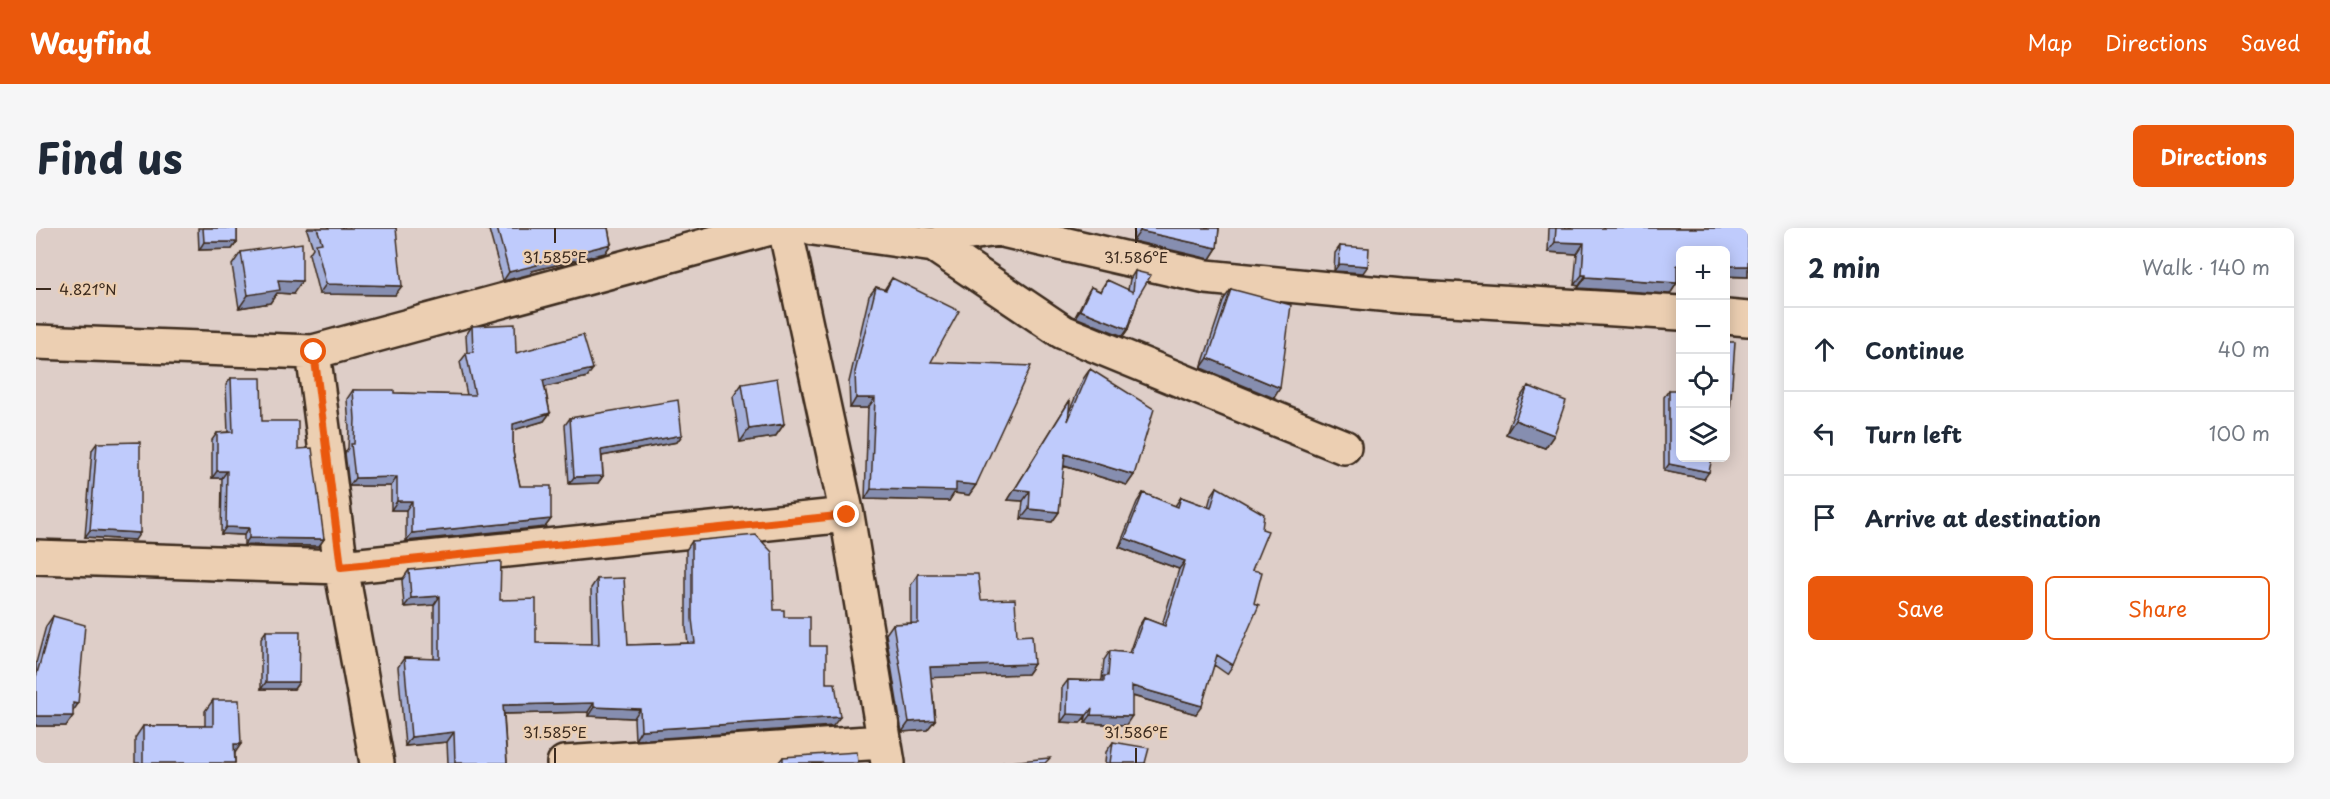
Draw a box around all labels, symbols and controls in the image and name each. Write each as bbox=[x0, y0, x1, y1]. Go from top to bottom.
text: Wayfind bbox=[30, 21, 151, 64]
text: Map bbox=[2027, 26, 2072, 58]
text: Directions bbox=[2105, 26, 2207, 58]
text: Saved bbox=[2240, 26, 2300, 58]
text: Find us bbox=[36, 125, 183, 188]
button: Directions bbox=[2133, 125, 2294, 187]
text: 31.585°E bbox=[523, 245, 587, 268]
text: 31.586°E bbox=[1104, 245, 1168, 268]
map controls bbox=[1676, 246, 1730, 462]
button: + bbox=[1676, 246, 1730, 300]
text: 2 min bbox=[1808, 248, 1881, 287]
text: Walk · 140 m bbox=[2142, 252, 2270, 282]
text: 4.821°N bbox=[59, 277, 117, 300]
button: − bbox=[1676, 300, 1730, 354]
icon: ahead bbox=[1808, 333, 1841, 366]
text: Continue bbox=[1865, 333, 1964, 366]
text: 40 m bbox=[2218, 334, 2270, 364]
route start bbox=[300, 338, 326, 364]
button: locate bbox=[1676, 354, 1730, 408]
button: layers bbox=[1676, 408, 1730, 462]
icon: left bbox=[1808, 417, 1841, 450]
text: Turn left bbox=[1865, 417, 1962, 450]
text: 100 m bbox=[2209, 418, 2270, 448]
route end bbox=[833, 501, 859, 527]
icon: arrive bbox=[1808, 501, 1841, 534]
text: Arrive at destination bbox=[1865, 501, 2101, 534]
button: Save bbox=[1808, 576, 2033, 640]
button: Share bbox=[2045, 576, 2270, 640]
text: 31.585°E bbox=[523, 720, 587, 743]
text: 31.586°E bbox=[1104, 720, 1168, 743]

